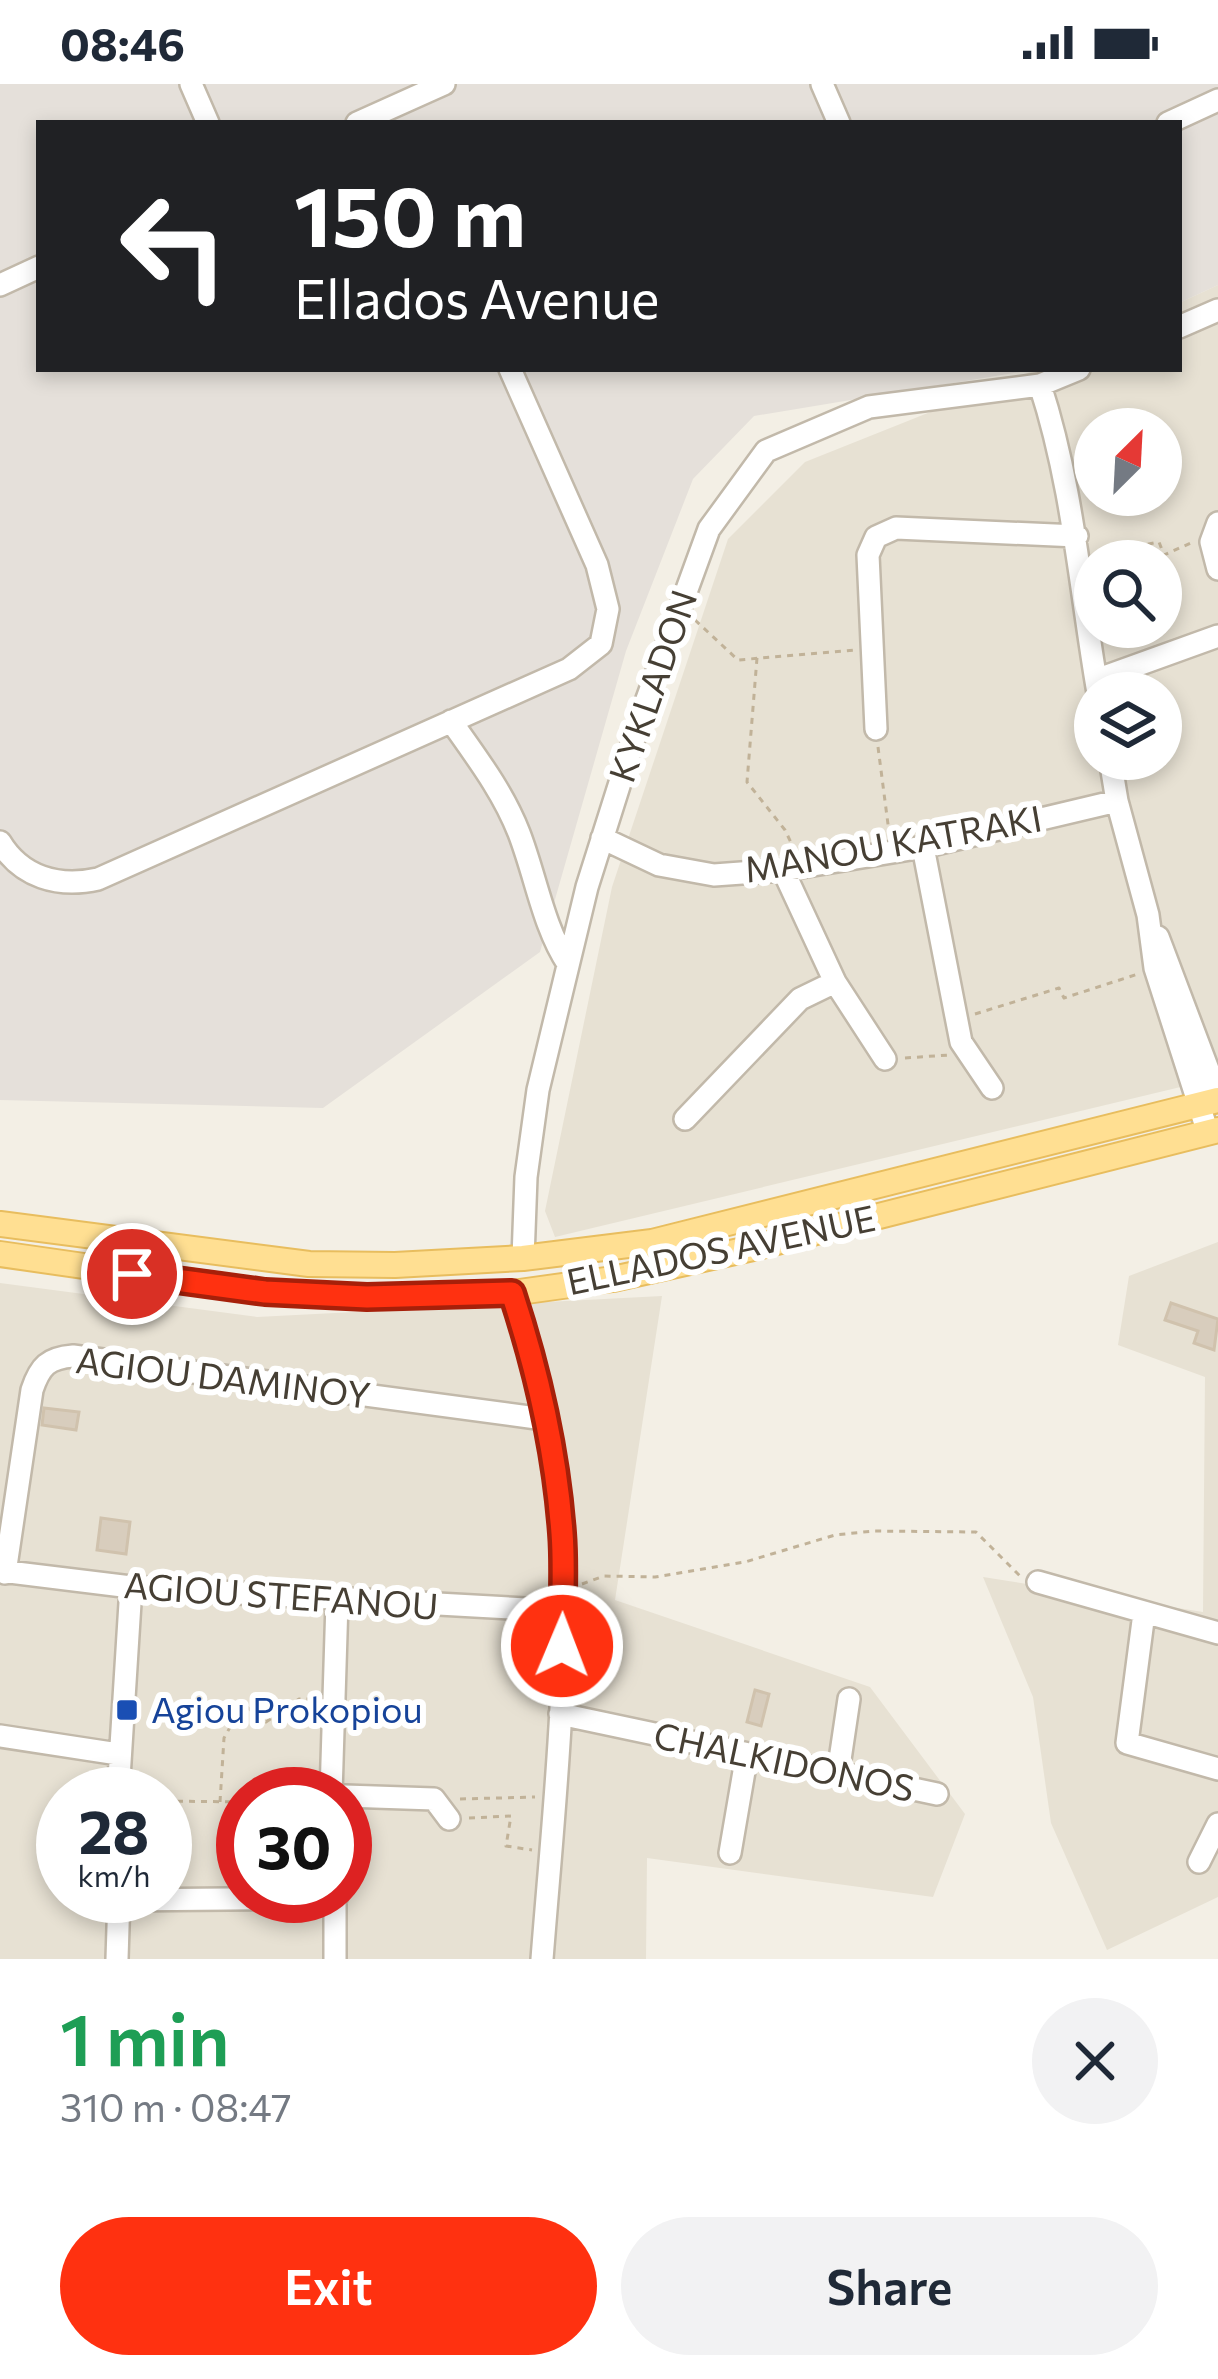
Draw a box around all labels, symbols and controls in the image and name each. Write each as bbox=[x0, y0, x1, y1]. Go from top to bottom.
text: 08:46 bbox=[60, 15, 185, 70]
text: 150 m bbox=[294, 162, 526, 264]
icon: left bbox=[96, 168, 252, 324]
text: Ellados Avenue bbox=[294, 264, 660, 330]
north arrow bbox=[1074, 408, 1182, 516]
map controls bbox=[1074, 408, 1182, 780]
button: search bbox=[1074, 540, 1182, 648]
street label: KYKLADON bbox=[598, 583, 705, 787]
button: layers bbox=[1074, 672, 1182, 780]
street label: MANOU KATRAKI bbox=[741, 794, 1045, 890]
street label: ELLADOS AVENUE bbox=[562, 1194, 879, 1302]
pin bbox=[81, 1223, 183, 1325]
icon: arrive bbox=[99, 1241, 165, 1307]
street label: AGIOU DAMINOY bbox=[74, 1336, 373, 1416]
street label: AGIOU STEFANOU bbox=[123, 1561, 440, 1627]
position arrow bbox=[499, 1583, 625, 1709]
place label: Agiou Prokopiou bbox=[151, 1686, 423, 1730]
marker: Agiou Prokopiou bbox=[114, 1697, 140, 1723]
street label: CHALKIDONOS bbox=[650, 1711, 919, 1809]
speed limit sign: 30 bbox=[216, 1767, 372, 1923]
text: 28 bbox=[79, 1793, 149, 1866]
text: km/h bbox=[78, 1856, 150, 1893]
text: 1 min bbox=[60, 1993, 230, 2081]
button: close bbox=[1032, 1998, 1158, 2124]
text: 310 m · 08:47 bbox=[60, 2082, 292, 2130]
button: Exit bbox=[60, 2217, 597, 2355]
button: Share bbox=[621, 2217, 1158, 2355]

